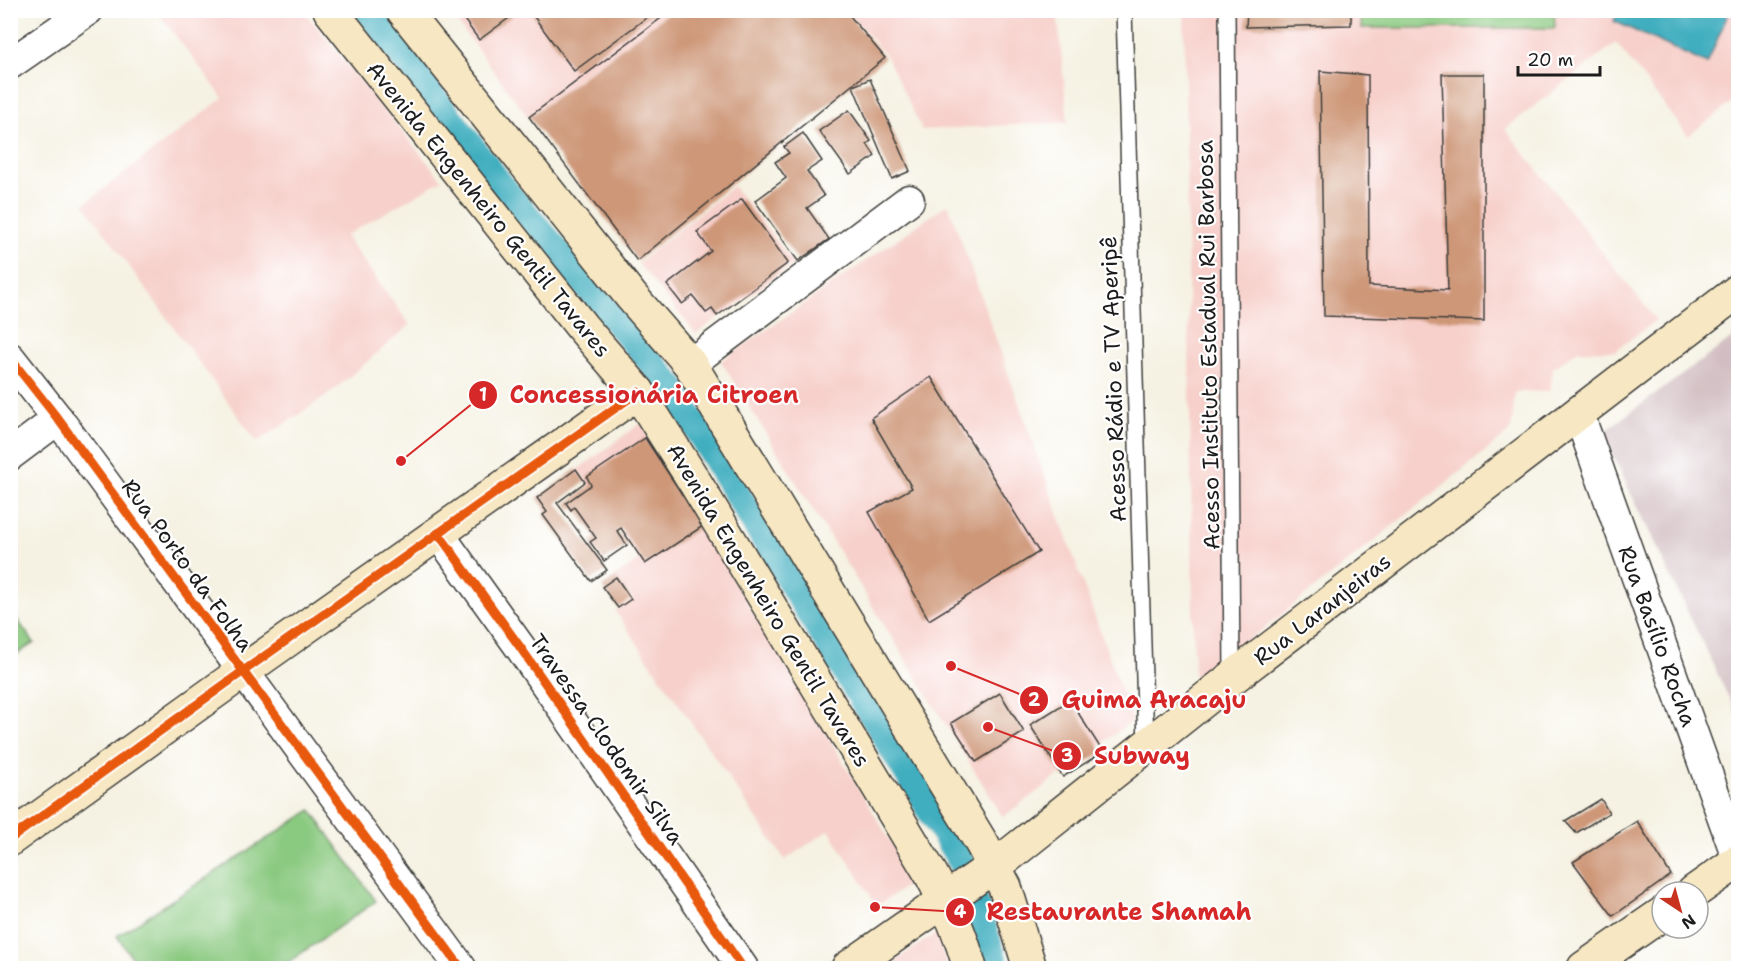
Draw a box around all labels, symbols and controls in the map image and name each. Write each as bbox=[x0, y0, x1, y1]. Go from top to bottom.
scale bar bbox=[1518, 39, 1600, 77]
text: 20 m bbox=[1527, 48, 1573, 72]
street label: Avenida Engenheiro Gentil Tavares bbox=[360, 55, 617, 363]
street label: Acesso Instituto Estadual Rui Barbosa bbox=[1190, 139, 1227, 550]
street label: Acesso Rádio e TV Aperipê bbox=[1094, 235, 1133, 522]
callout: Concessionária Citroen bbox=[468, 374, 811, 416]
text: Concessionária Citroen bbox=[509, 379, 799, 411]
text: 1 bbox=[479, 383, 487, 407]
street label: Avenida Engenheiro Gentil Tavares bbox=[660, 438, 877, 773]
street label: Rua Porto da Folha bbox=[115, 473, 260, 658]
street label: Rua Basílio Rocha bbox=[1611, 542, 1704, 731]
street label: Rua Laranjeiras bbox=[1248, 547, 1397, 672]
street label: Travessa Clodomir Silva bbox=[523, 628, 691, 851]
callout: Guima Aracaju bbox=[1019, 679, 1258, 721]
text: Guima Aracaju bbox=[1061, 684, 1247, 716]
text: 2 bbox=[1028, 688, 1041, 712]
callout: Subway bbox=[1052, 735, 1202, 777]
text: Subway bbox=[1094, 740, 1190, 772]
text: 3 bbox=[1061, 744, 1073, 768]
north arrow bbox=[1650, 880, 1710, 940]
callout: Restaurante Shamah bbox=[945, 891, 1264, 933]
text: Restaurante Shamah bbox=[986, 896, 1252, 928]
text: 4 bbox=[954, 900, 967, 924]
text: N bbox=[1677, 910, 1700, 934]

